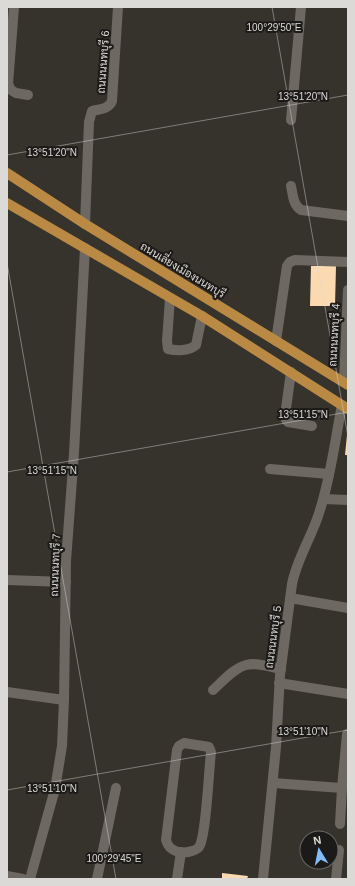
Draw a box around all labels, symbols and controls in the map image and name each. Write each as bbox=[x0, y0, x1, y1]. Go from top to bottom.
text: 100°29'50"E bbox=[246, 22, 302, 33]
street label: ถนนนนทบุรี 6 bbox=[93, 30, 114, 94]
text: 13°51'20"N bbox=[278, 91, 328, 102]
text: 13°51'20"N bbox=[27, 147, 77, 158]
street label: ถนนเลี่ยงเมืองนนทบุรี bbox=[137, 236, 230, 303]
street label: ถนนนนทบุรี 4 bbox=[324, 303, 345, 367]
text: 13°51'15"N bbox=[278, 409, 328, 420]
text: 13°51'15"N bbox=[27, 465, 77, 476]
street label: ถนนนนทบุรี 7 bbox=[46, 533, 65, 597]
street label: ถนนนนทบุรี 5 bbox=[261, 605, 286, 670]
text: 13°51'10"N bbox=[278, 726, 328, 737]
text: 13°51'10"N bbox=[27, 783, 77, 794]
north arrow bbox=[299, 830, 339, 870]
text: N bbox=[312, 834, 322, 847]
text: 100°29'45"E bbox=[86, 853, 142, 864]

